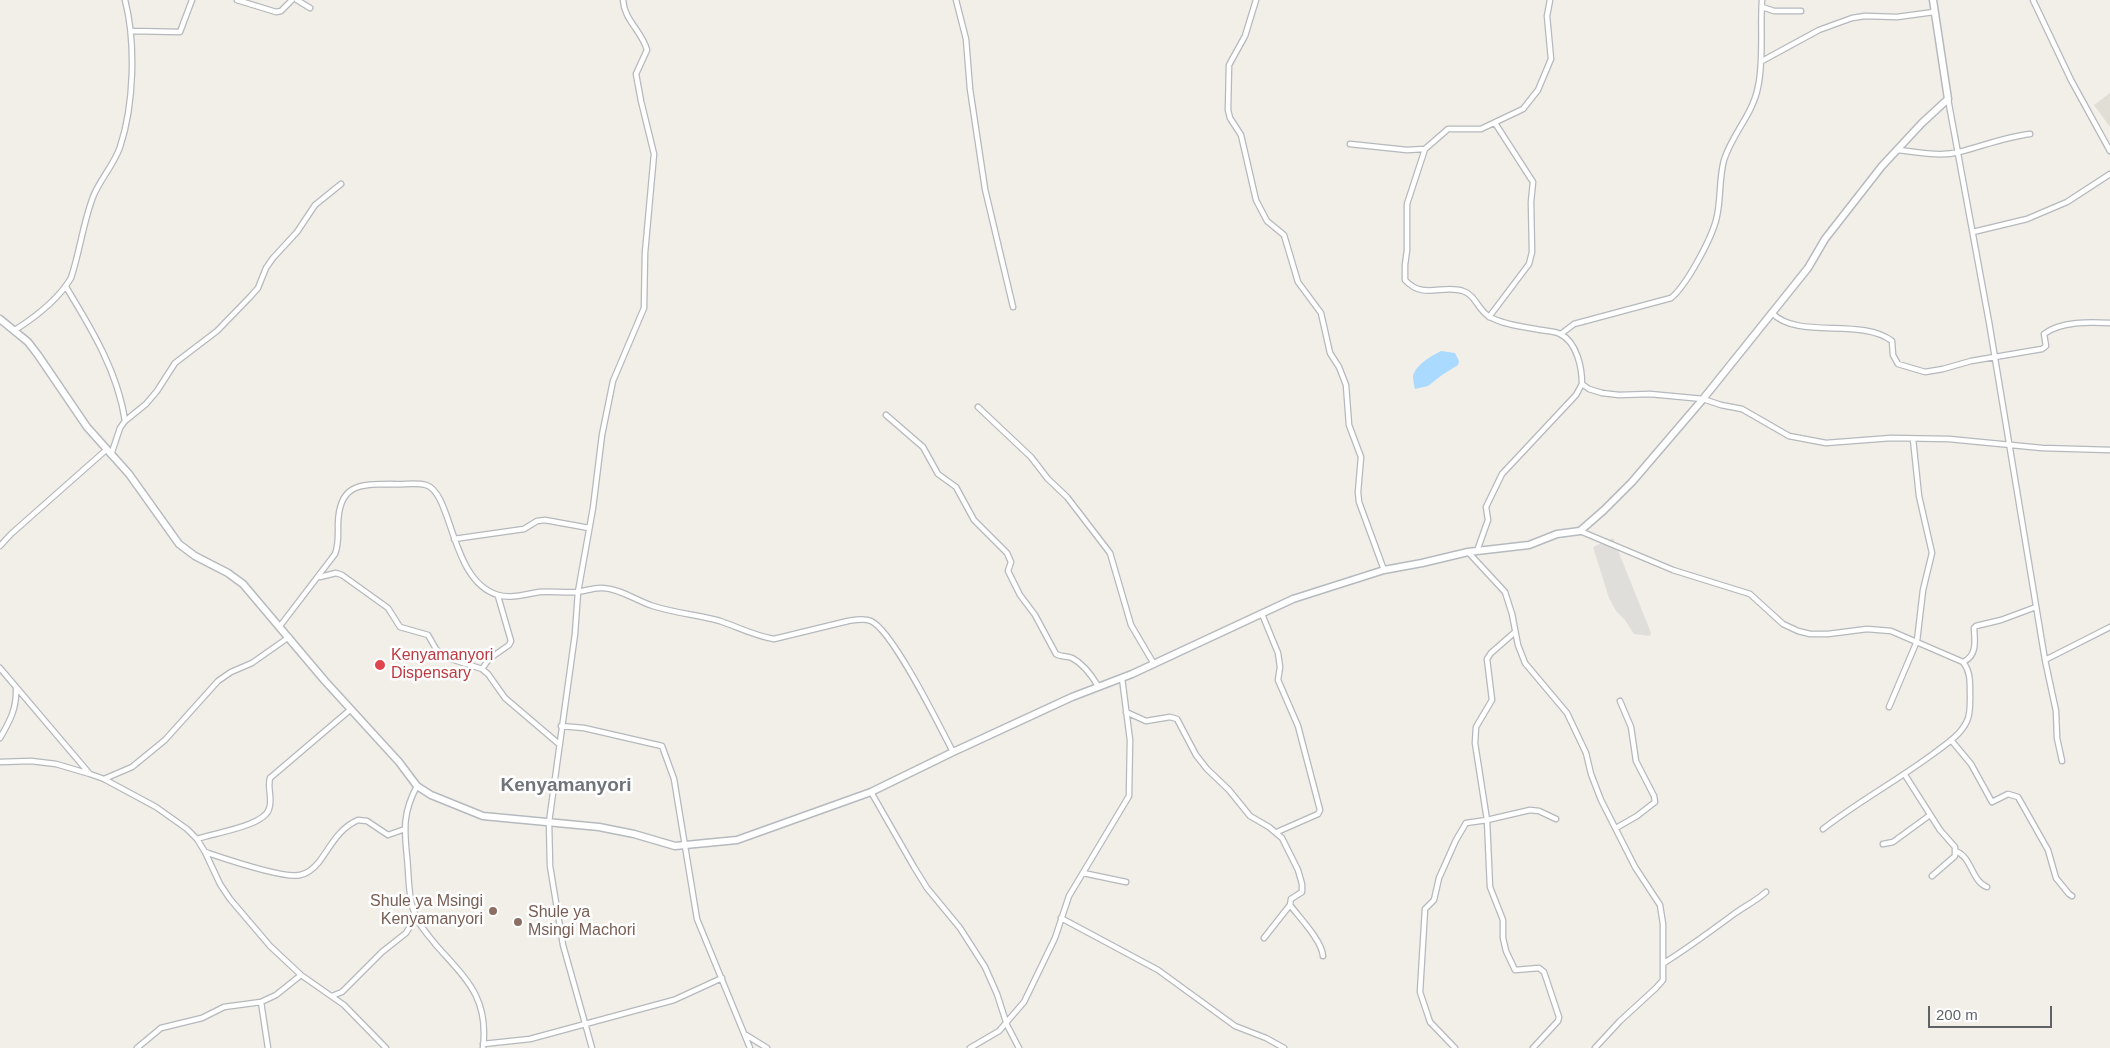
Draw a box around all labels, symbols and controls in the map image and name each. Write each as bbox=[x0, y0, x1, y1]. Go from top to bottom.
place label: Kenyamanyori Dispensary bbox=[391, 646, 493, 684]
marker: Kenyamanyori Dispensary bbox=[373, 658, 387, 672]
district label: Kenyamanyori bbox=[501, 775, 631, 797]
place label: Shule ya Msingi Kenyamanyori bbox=[370, 892, 483, 930]
place label: Shule ya Msingi Machori bbox=[528, 903, 636, 941]
marker: Shule ya Msingi Kenyamanyori bbox=[487, 905, 499, 917]
marker: Shule ya Msingi Machori bbox=[512, 916, 524, 928]
scale bar bbox=[1930, 996, 2054, 1028]
text: 200 m bbox=[1936, 1006, 1978, 1023]

